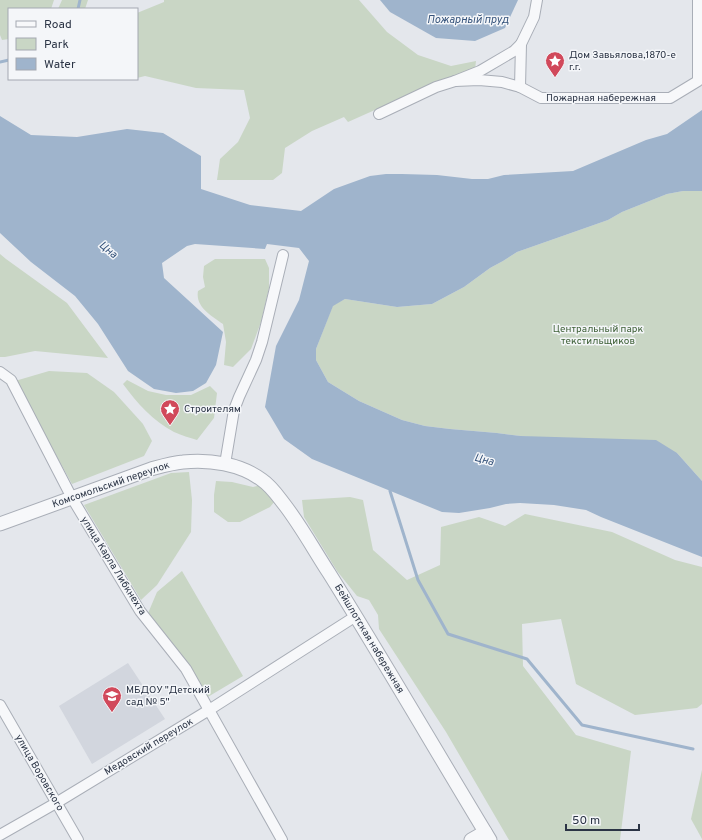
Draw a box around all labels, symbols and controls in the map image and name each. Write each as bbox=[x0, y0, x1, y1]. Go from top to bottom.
legend bbox=[8, 8, 138, 80]
water label: Пожарный пруд bbox=[427, 13, 509, 27]
text: Road bbox=[44, 17, 72, 33]
text: Park bbox=[44, 37, 69, 53]
place label: Дом Завьялова,1870-е г.г. bbox=[569, 49, 676, 74]
place icon: Дом Завьялова,1870-е г.г. bbox=[544, 50, 566, 78]
text: Water bbox=[44, 57, 76, 73]
street label: Пожарная набережная bbox=[546, 92, 656, 105]
water label: Цна bbox=[96, 238, 120, 262]
park label: Центральный парк текстильщиков bbox=[553, 323, 644, 348]
place icon: Строителям bbox=[159, 398, 181, 426]
place label: Строителям bbox=[184, 403, 241, 416]
water label: Цна bbox=[473, 451, 496, 469]
street label: Комсомольский переулок bbox=[51, 459, 172, 511]
street label: улица Карла Либкнехта bbox=[77, 514, 149, 618]
street label: Бейшлотская набережная bbox=[331, 582, 407, 696]
place label: МБДОУ "Детский сад № 5" bbox=[126, 684, 210, 709]
school or university icon: МБДОУ "Детский сад № 5" bbox=[101, 685, 123, 713]
street label: Медовский переулок bbox=[102, 715, 196, 779]
street label: улица Воровского bbox=[12, 732, 66, 814]
scale bar bbox=[566, 806, 639, 832]
text: 50 m bbox=[572, 813, 600, 829]

